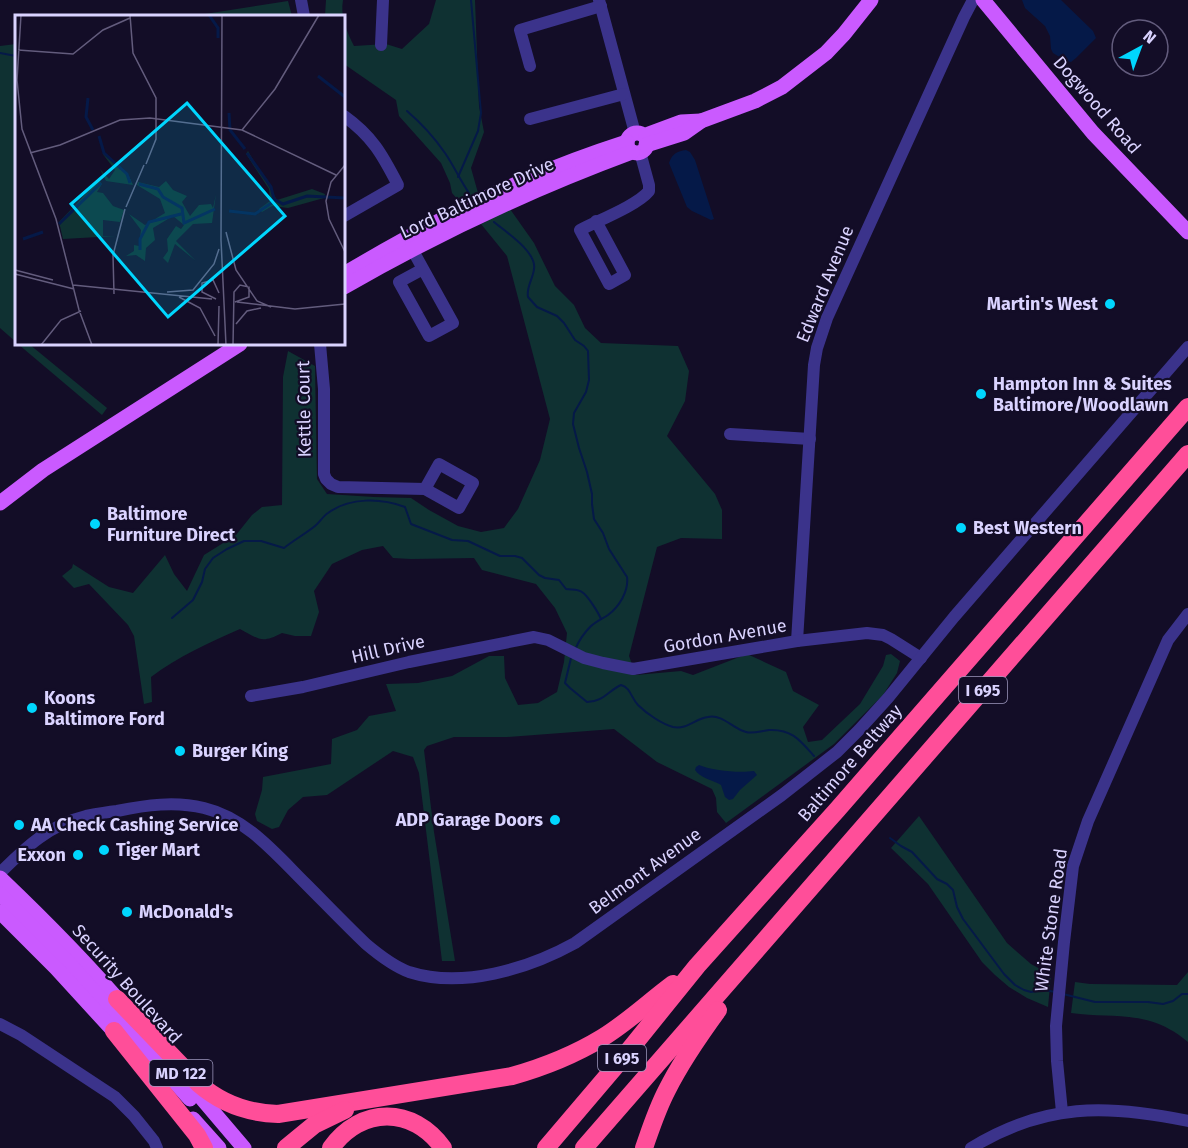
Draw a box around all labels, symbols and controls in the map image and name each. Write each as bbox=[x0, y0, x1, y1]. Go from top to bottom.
inset map bbox=[15, 15, 345, 345]
north arrow bbox=[1110, 18, 1170, 78]
text: N bbox=[1139, 26, 1160, 48]
street label: Dogwood Road bbox=[1049, 52, 1145, 158]
street label: Lord Baltimore Drive bbox=[396, 153, 558, 243]
street label: Edward Avenue bbox=[792, 222, 858, 346]
place label: Martin's West bbox=[987, 293, 1099, 315]
marker: Martin's West bbox=[1103, 297, 1117, 311]
street label: Kettle Court bbox=[292, 360, 316, 458]
place label: Hampton Inn & Suites Baltimore/Woodlawn bbox=[993, 373, 1172, 416]
marker: Hampton Inn & Suites Baltimore/Woodlawn bbox=[974, 387, 988, 401]
place label: Baltimore Furniture Direct bbox=[107, 503, 236, 546]
marker: Baltimore Furniture Direct bbox=[88, 517, 102, 531]
place label: Best Western bbox=[973, 517, 1082, 539]
marker: Best Western bbox=[954, 521, 968, 535]
street label: Gordon Avenue bbox=[662, 614, 788, 658]
street label: Hill Drive bbox=[349, 630, 427, 668]
road number: I 695 bbox=[959, 677, 1007, 703]
place label: Koons Baltimore Ford bbox=[44, 687, 165, 730]
street label: Baltimore Beltway bbox=[793, 700, 907, 826]
marker: Koons Baltimore Ford bbox=[25, 701, 39, 715]
place label: Burger King bbox=[192, 740, 288, 762]
marker: Burger King bbox=[173, 744, 187, 758]
place label: ADP Garage Doors bbox=[395, 809, 543, 831]
marker: ADP Garage Doors bbox=[548, 813, 562, 827]
place label: AA Check Cashing Service bbox=[30, 814, 238, 836]
marker: AA Check Cashing Service bbox=[12, 818, 26, 832]
street label: Belmont Avenue bbox=[585, 823, 705, 919]
place label: Tiger Mart bbox=[116, 839, 201, 861]
marker: Tiger Mart bbox=[97, 843, 111, 857]
place label: Exxon bbox=[17, 844, 66, 866]
street label: White Stone Road bbox=[1030, 847, 1072, 993]
marker: Exxon bbox=[71, 848, 85, 862]
place label: McDonald's bbox=[139, 901, 233, 923]
marker: McDonald's bbox=[120, 905, 134, 919]
street label: Security Boulevard bbox=[68, 920, 186, 1048]
road number: I 695 bbox=[598, 1045, 646, 1071]
road number: MD 122 bbox=[150, 1060, 213, 1086]

